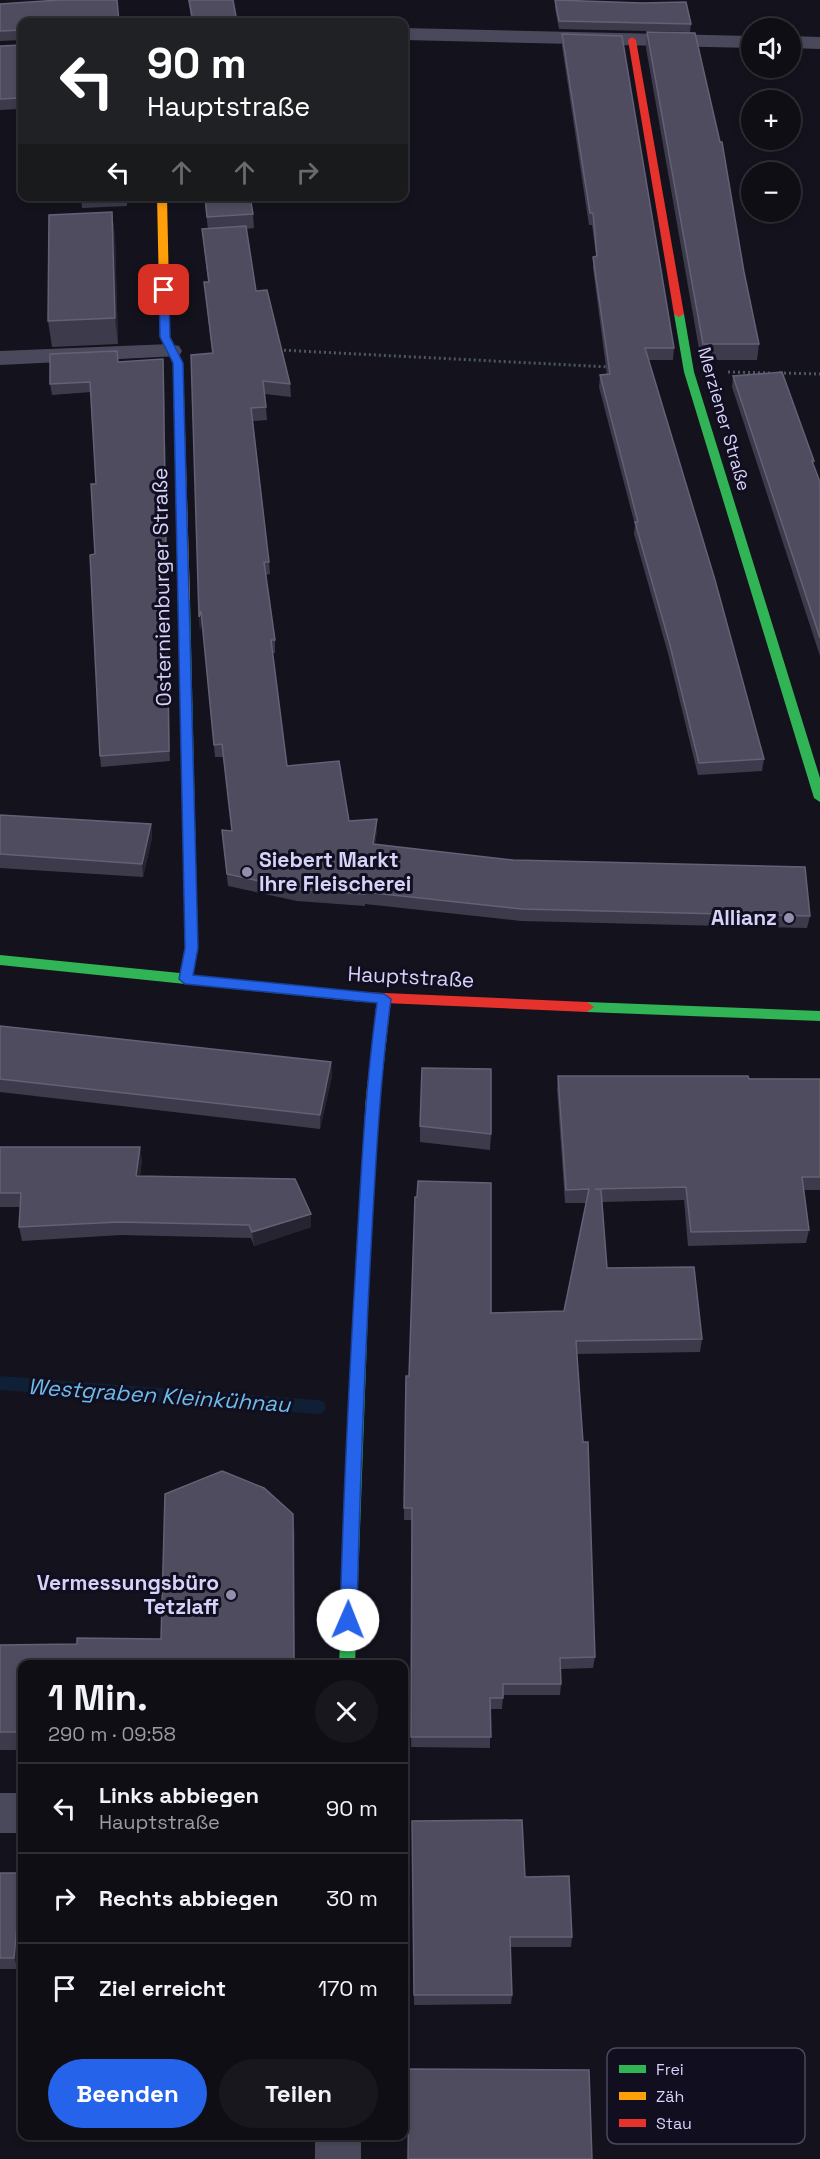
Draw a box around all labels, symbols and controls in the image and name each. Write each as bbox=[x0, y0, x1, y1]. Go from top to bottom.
map controls bbox=[741, 18, 801, 222]
button: sound bbox=[741, 18, 801, 78]
text: 90 m bbox=[147, 37, 247, 90]
icon: left bbox=[48, 42, 126, 120]
text: Hauptstraße bbox=[147, 89, 310, 124]
button: + bbox=[741, 90, 801, 150]
icon: left bbox=[102, 156, 135, 189]
icon: ahead bbox=[165, 156, 198, 189]
icon: ahead bbox=[228, 156, 261, 189]
icon: right bbox=[291, 156, 324, 189]
button: − bbox=[741, 162, 801, 222]
pin bbox=[138, 264, 189, 315]
icon: arrive bbox=[147, 273, 180, 306]
street label: Merziener Straße bbox=[693, 344, 756, 493]
street label: Osternienburger Straße bbox=[146, 467, 177, 707]
place label: Siebert Markt Ihre Fleischerei bbox=[259, 846, 411, 897]
marker: Siebert Markt Ihre Fleischerei bbox=[240, 865, 254, 879]
place label: Allianz bbox=[711, 904, 777, 931]
marker: Allianz bbox=[782, 911, 796, 925]
street label: Hauptstraße bbox=[347, 960, 475, 993]
water label: Westgraben Kleinkühnau bbox=[27, 1372, 293, 1418]
place label: Vermessungsbüro Tetzlaff bbox=[37, 1569, 219, 1620]
marker: Vermessungsbüro Tetzlaff bbox=[224, 1588, 238, 1602]
position arrow bbox=[316, 1588, 380, 1652]
text: 1 Min. bbox=[48, 1675, 148, 1721]
button: close bbox=[315, 1680, 378, 1743]
text: 290 m · 09:58 bbox=[48, 1721, 176, 1747]
text: Links abbiegen bbox=[99, 1781, 259, 1809]
icon: left bbox=[48, 1792, 81, 1825]
text: 90 m bbox=[326, 1794, 378, 1822]
text: Hauptstraße bbox=[99, 1809, 220, 1835]
icon: right bbox=[48, 1882, 81, 1915]
text: Rechts abbiegen bbox=[99, 1884, 279, 1912]
text: 30 m bbox=[326, 1884, 378, 1912]
icon: arrive bbox=[48, 1972, 81, 2005]
text: Ziel erreicht bbox=[99, 1974, 226, 2002]
text: 170 m bbox=[318, 1974, 378, 2002]
legend bbox=[607, 2048, 805, 2144]
button: Beenden bbox=[48, 2059, 207, 2128]
button: Teilen bbox=[219, 2059, 378, 2128]
text: Frei bbox=[656, 2059, 684, 2080]
text: Zäh bbox=[656, 2086, 684, 2107]
text: Stau bbox=[656, 2113, 692, 2134]

